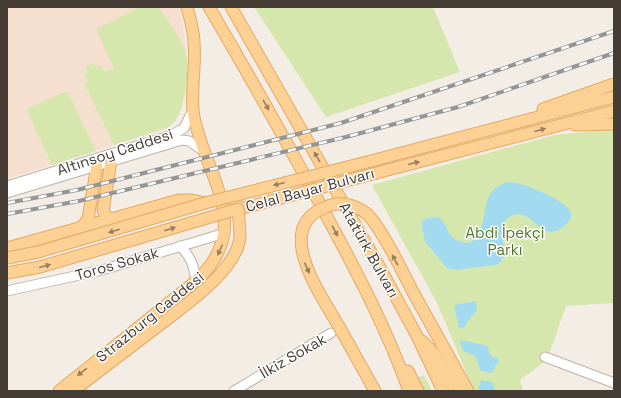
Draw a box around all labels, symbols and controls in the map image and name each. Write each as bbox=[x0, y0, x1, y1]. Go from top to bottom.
one-way arrow bbox=[262, 99, 269, 111]
street label: Altınsoy Caddesi bbox=[54, 124, 175, 179]
one-way arrow bbox=[533, 127, 546, 133]
one-way arrow bbox=[314, 152, 321, 163]
one-way arrow bbox=[408, 160, 420, 166]
street label: Celal Bayar Bulvarı bbox=[243, 163, 376, 216]
one-way arrow bbox=[273, 182, 285, 188]
street label: Atatürk Bulvarı bbox=[335, 199, 404, 301]
park label: Abdi İpekçi Parkı bbox=[466, 223, 544, 259]
one-way arrow bbox=[332, 225, 338, 237]
one-way arrow bbox=[164, 226, 176, 232]
one-way arrow bbox=[108, 228, 120, 234]
street label: Toros Sokak bbox=[73, 243, 161, 285]
one-way arrow bbox=[217, 244, 223, 255]
one-way arrow bbox=[392, 254, 399, 266]
one-way arrow bbox=[40, 263, 52, 269]
one-way arrow bbox=[304, 263, 310, 274]
street label: Strazburg Caddesi bbox=[92, 267, 208, 366]
street label: İlkiz Sokak bbox=[256, 329, 329, 382]
one-way arrow bbox=[77, 368, 87, 376]

